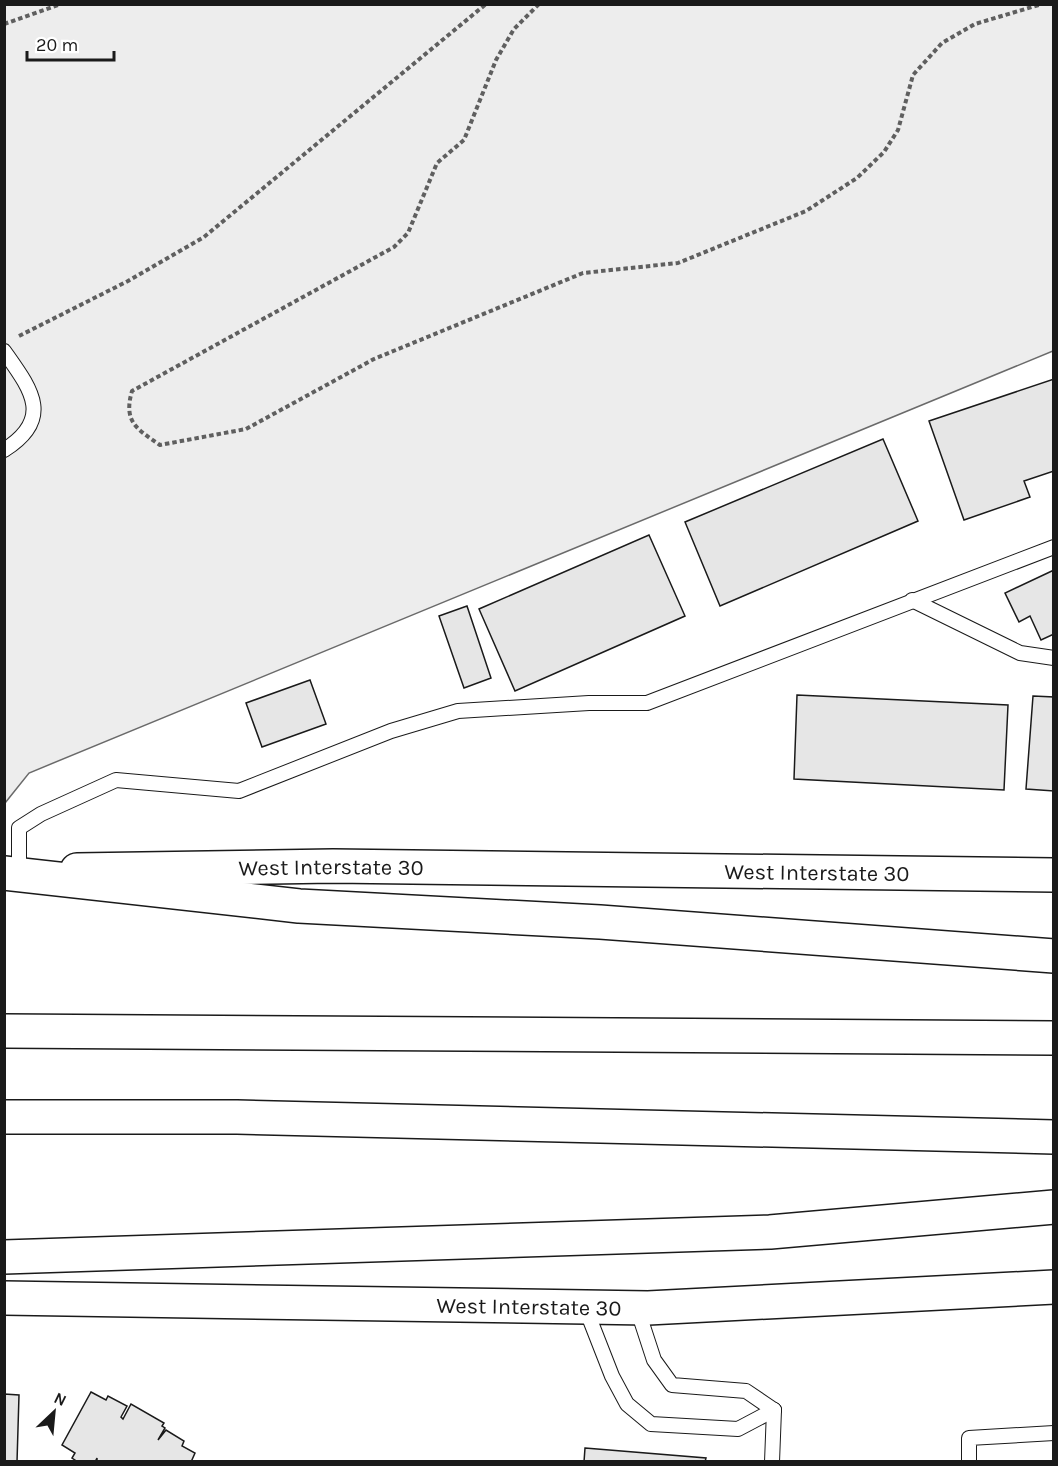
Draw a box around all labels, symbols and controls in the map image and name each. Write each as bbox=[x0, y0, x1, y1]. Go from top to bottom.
scale bar bbox=[27, 24, 114, 62]
text: 20 m bbox=[36, 34, 78, 56]
street label: West Interstate 30 bbox=[238, 854, 424, 881]
street label: West Interstate 30 bbox=[724, 859, 910, 887]
street label: West Interstate 30 bbox=[436, 1293, 622, 1322]
north arrow bbox=[24, 1382, 84, 1442]
text: N bbox=[51, 1388, 70, 1410]

